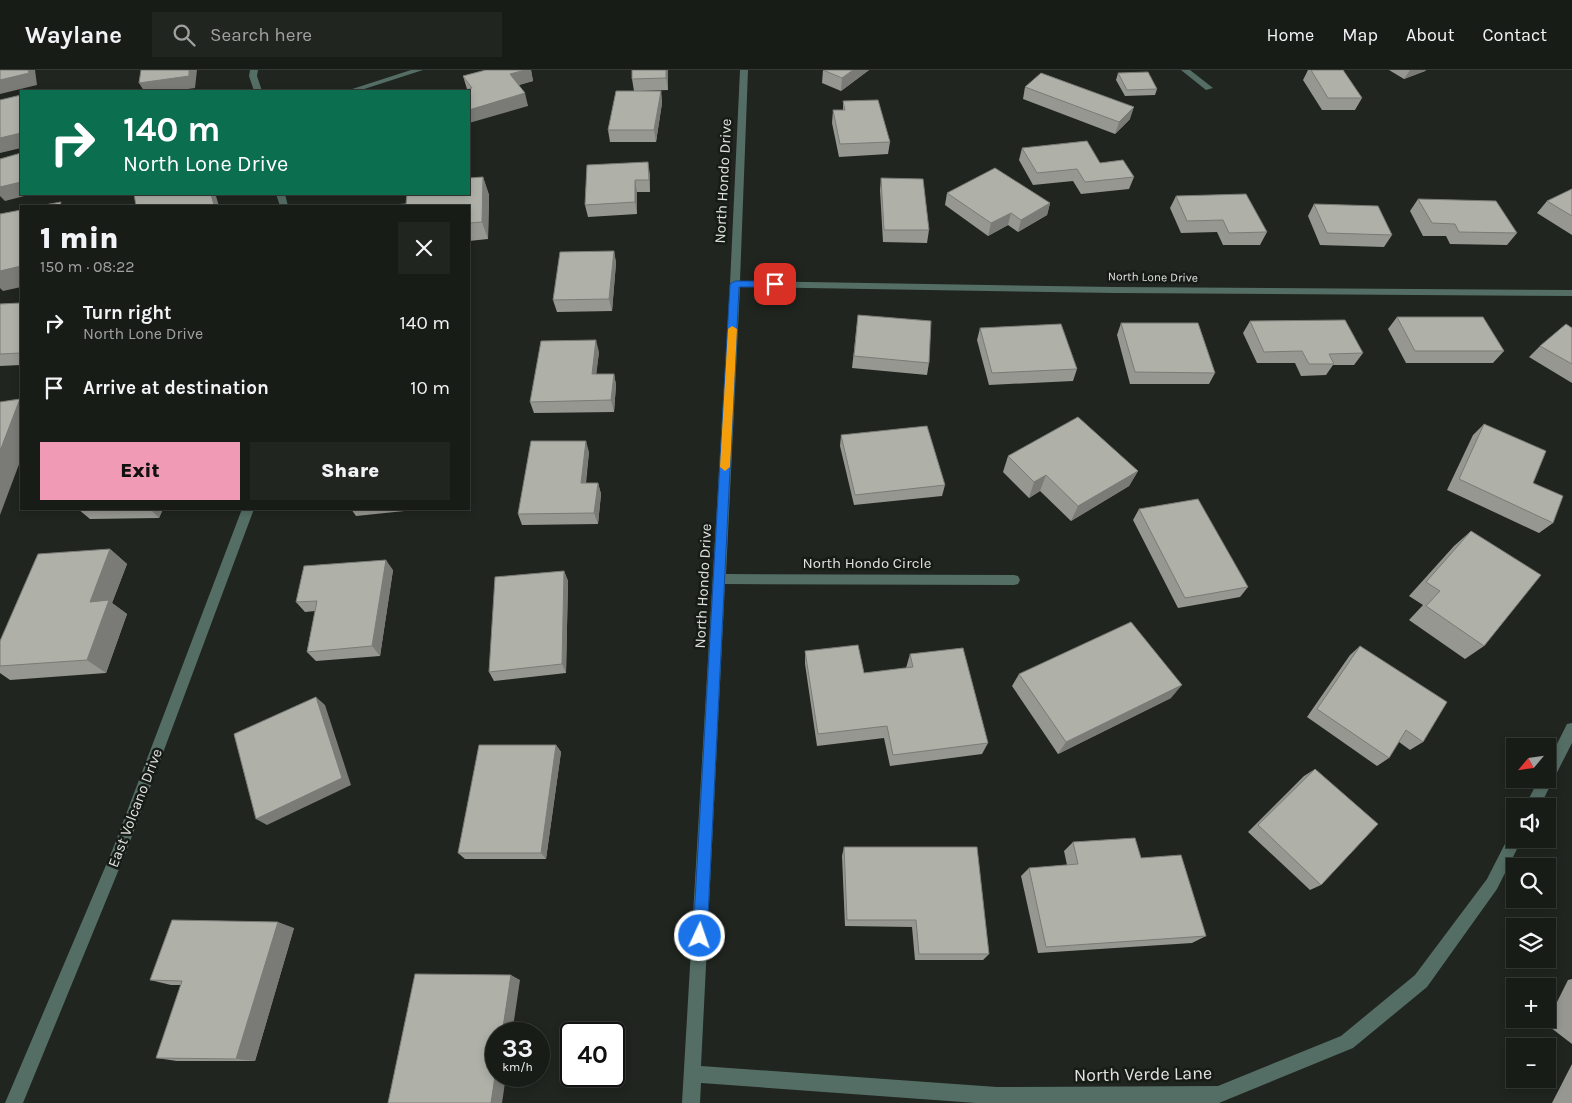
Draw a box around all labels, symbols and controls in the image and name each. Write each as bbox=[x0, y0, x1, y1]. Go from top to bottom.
search box bbox=[152, 12, 502, 57]
text: Waylane bbox=[25, 21, 122, 49]
icon: search bbox=[170, 21, 198, 49]
text: Search here bbox=[210, 24, 312, 46]
text: Home bbox=[1266, 24, 1314, 46]
text: Map bbox=[1342, 24, 1378, 46]
text: About bbox=[1406, 24, 1455, 46]
text: Contact bbox=[1483, 24, 1547, 46]
text: 140 m bbox=[123, 109, 221, 150]
icon: right bbox=[40, 110, 105, 175]
street label: North Hondo Drive bbox=[711, 118, 735, 244]
text: North Lone Drive bbox=[123, 151, 288, 177]
text: 1 min bbox=[40, 220, 119, 256]
button: close bbox=[398, 222, 450, 274]
text: 150 m · 08:22 bbox=[40, 257, 135, 276]
pin bbox=[754, 263, 796, 305]
street label: North Lone Drive bbox=[1108, 269, 1198, 285]
icon: arrive bbox=[761, 270, 789, 298]
text: Turn right bbox=[83, 302, 172, 324]
icon: right bbox=[40, 309, 68, 337]
text: 140 m bbox=[400, 312, 450, 334]
text: North Lone Drive bbox=[83, 324, 203, 343]
icon: arrive bbox=[40, 374, 68, 402]
text: Arrive at destination bbox=[83, 377, 269, 399]
text: 10 m bbox=[410, 377, 450, 399]
button: Exit bbox=[40, 442, 240, 500]
button: Share bbox=[250, 442, 450, 500]
street label: North Hondo Drive bbox=[691, 523, 715, 649]
street label: North Hondo Circle bbox=[803, 554, 931, 572]
north arrow bbox=[1506, 738, 1556, 788]
map controls bbox=[1506, 738, 1556, 1088]
street label: East Volcano Drive bbox=[104, 746, 166, 870]
button: sound bbox=[1506, 798, 1556, 848]
button: search bbox=[1506, 858, 1556, 908]
position arrow bbox=[673, 909, 725, 961]
button: layers bbox=[1506, 918, 1556, 968]
button: + bbox=[1506, 978, 1556, 1028]
speed limit sign: 40 bbox=[560, 1022, 625, 1087]
text: 33 bbox=[502, 1034, 533, 1063]
button: − bbox=[1506, 1038, 1556, 1088]
text: km/h bbox=[502, 1060, 533, 1074]
street label: North Verde Lane bbox=[1074, 1062, 1212, 1086]

